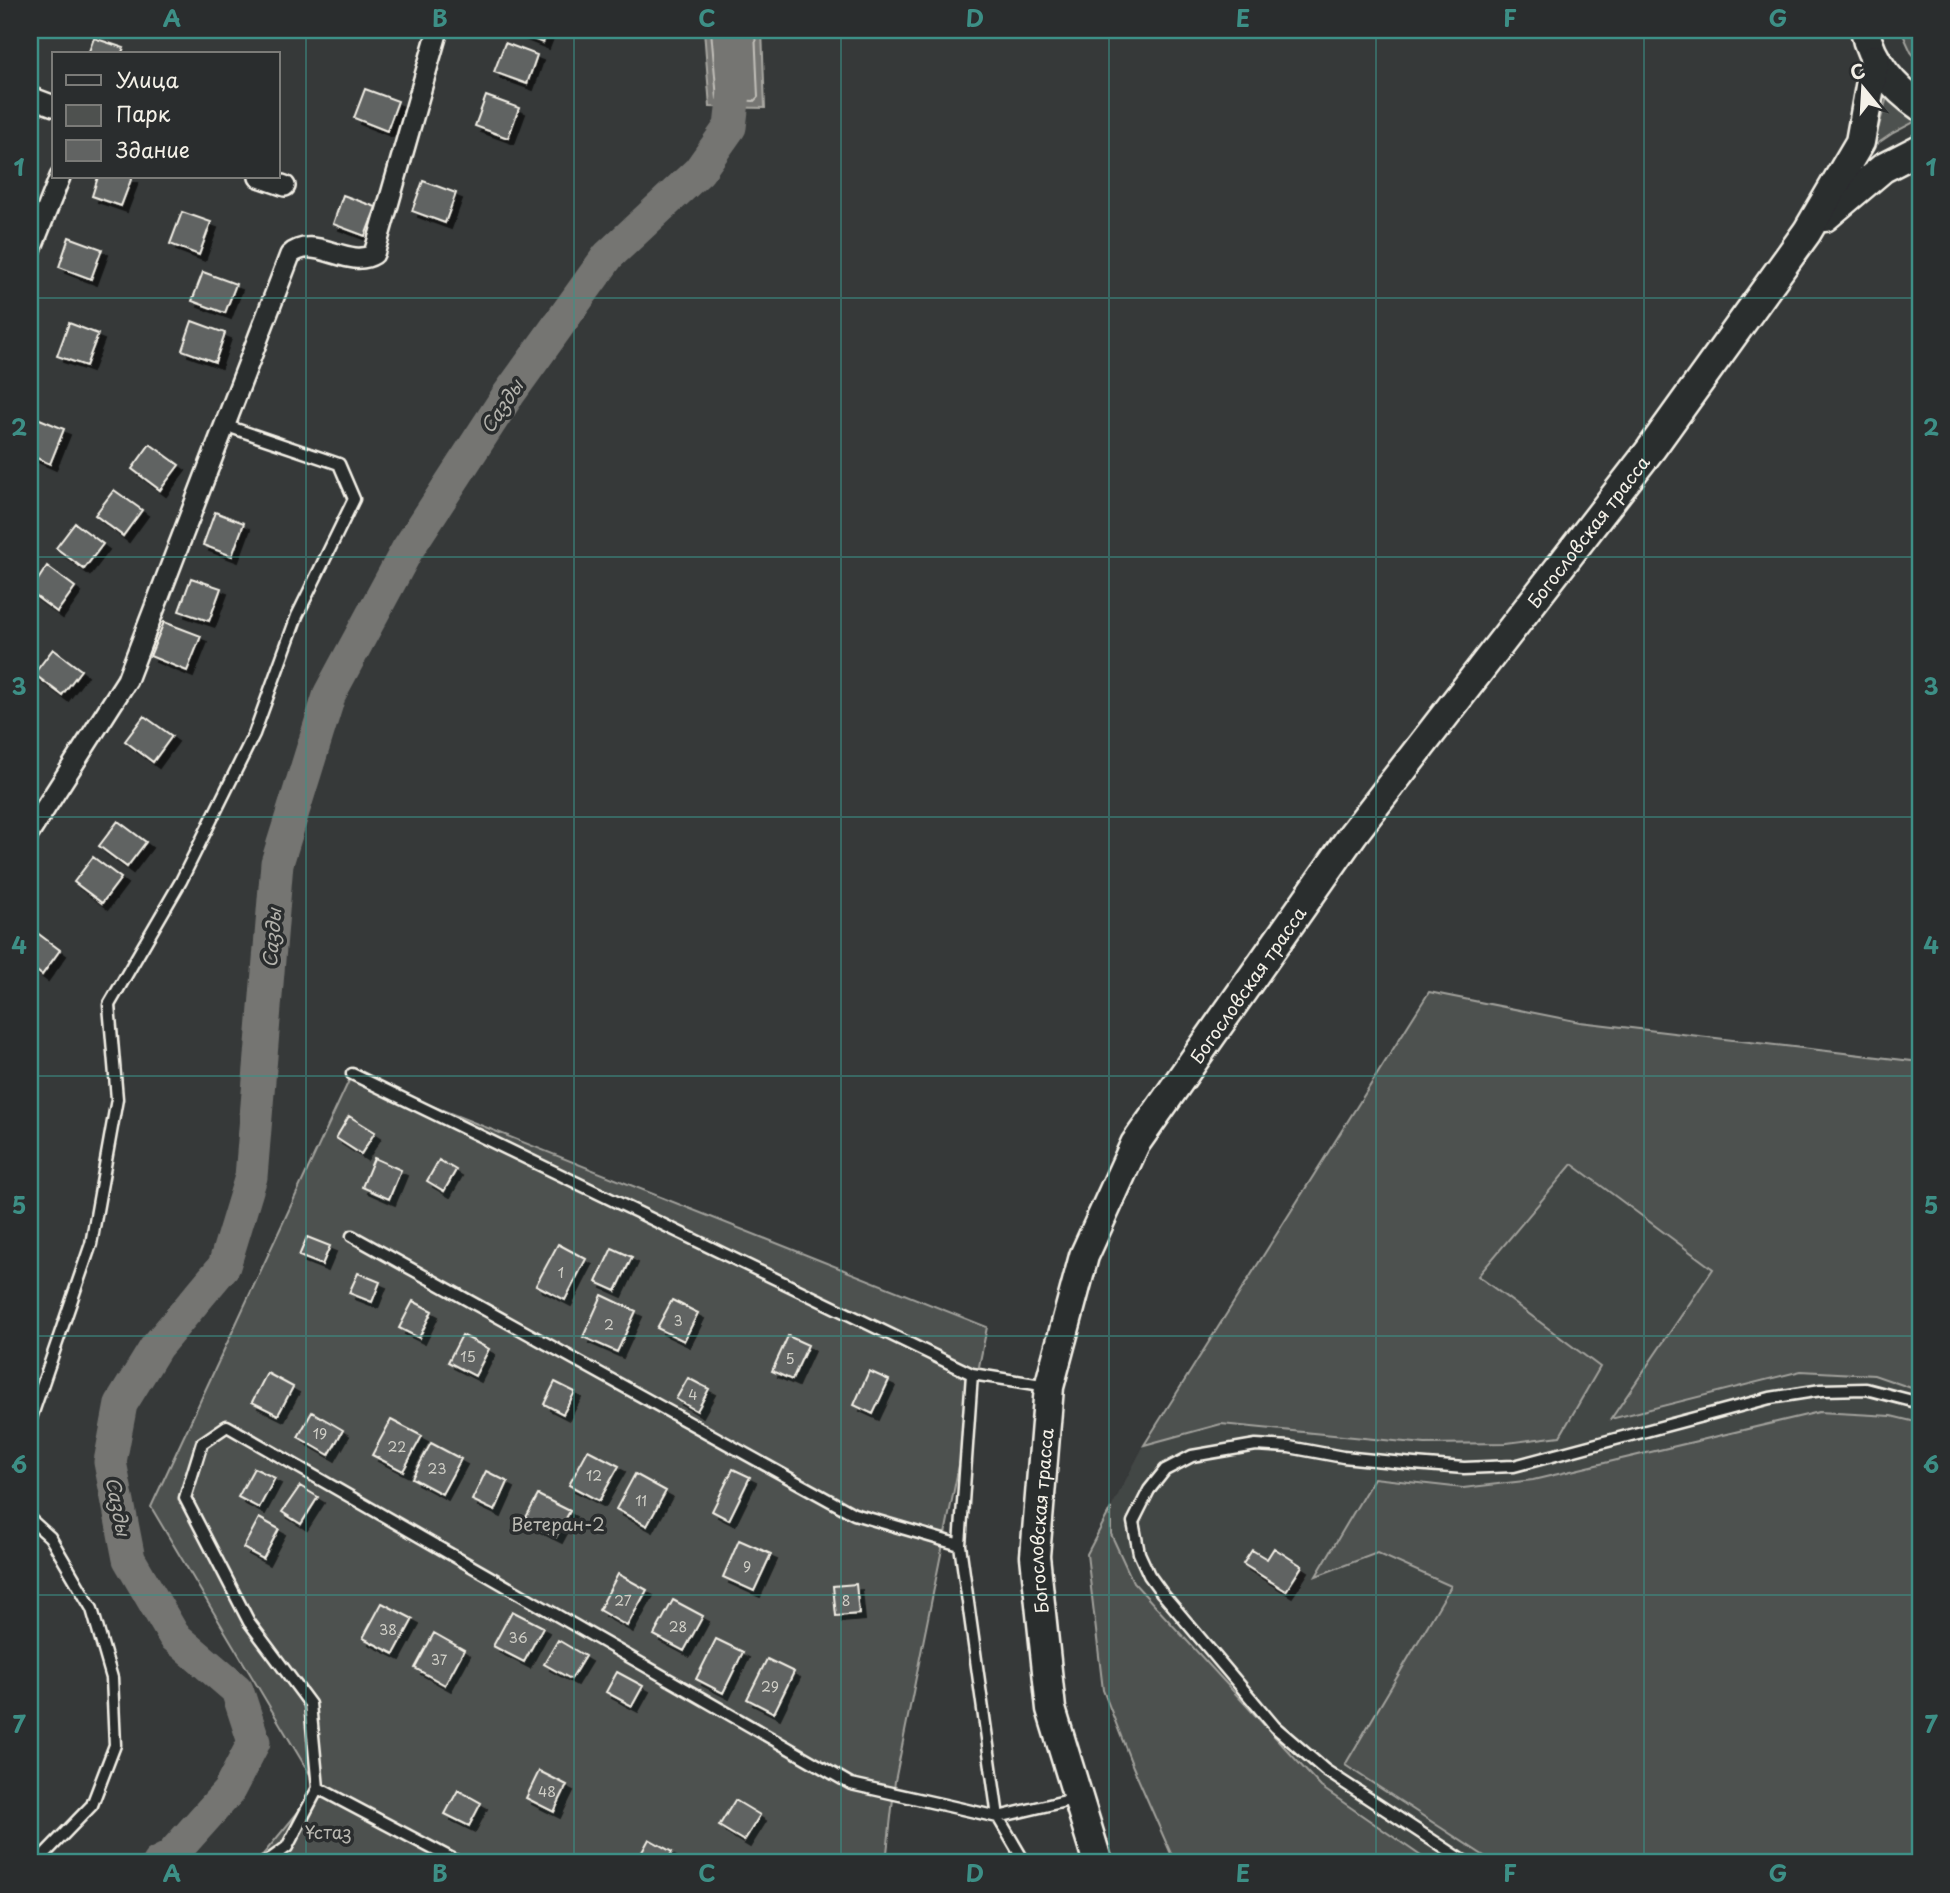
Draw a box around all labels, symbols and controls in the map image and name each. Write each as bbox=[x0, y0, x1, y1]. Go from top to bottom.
text: A bbox=[163, 0, 181, 35]
text: B bbox=[432, 0, 448, 35]
text: C bbox=[698, 0, 716, 35]
text: D bbox=[966, 0, 984, 35]
text: E bbox=[1236, 0, 1250, 35]
text: F bbox=[1503, 0, 1517, 35]
text: G bbox=[1769, 0, 1787, 35]
legend bbox=[52, 52, 280, 178]
north arrow bbox=[1828, 52, 1898, 122]
text: С bbox=[1846, 55, 1869, 86]
text: Улица bbox=[116, 63, 179, 95]
text: Парк bbox=[116, 97, 171, 129]
text: Здание bbox=[116, 133, 190, 165]
text: 1 bbox=[14, 149, 25, 184]
text: 1 bbox=[1926, 149, 1937, 184]
water label: Сазды bbox=[473, 372, 530, 438]
text: 2 bbox=[11, 409, 27, 444]
text: 2 bbox=[1923, 409, 1939, 444]
street label: Богословская трасса bbox=[1520, 449, 1656, 613]
text: 3 bbox=[11, 668, 27, 703]
text: 3 bbox=[1923, 668, 1939, 703]
street label: Богословская трасса bbox=[1182, 900, 1312, 1069]
water label: Сазды bbox=[254, 906, 288, 969]
text: 4 bbox=[11, 927, 27, 962]
text: 4 bbox=[1923, 927, 1939, 962]
text: 5 bbox=[12, 1187, 26, 1222]
text: 5 bbox=[1924, 1187, 1938, 1222]
house number: 1 bbox=[558, 1262, 564, 1283]
house number: 3 bbox=[673, 1310, 683, 1331]
house number: 2 bbox=[604, 1314, 614, 1335]
house number: 15 bbox=[460, 1346, 476, 1367]
house number: 5 bbox=[785, 1348, 795, 1369]
house number: 4 bbox=[688, 1384, 698, 1405]
house number: 19 bbox=[313, 1423, 327, 1444]
street label: Богословская трасса bbox=[1022, 1426, 1059, 1615]
house number: 22 bbox=[388, 1436, 406, 1457]
text: 6 bbox=[11, 1446, 27, 1481]
text: 6 bbox=[1923, 1446, 1939, 1481]
house number: 23 bbox=[428, 1458, 446, 1479]
house number: 12 bbox=[586, 1465, 602, 1486]
water label: Сазды bbox=[100, 1474, 139, 1539]
house number: 11 bbox=[635, 1490, 647, 1511]
park label: Ветеран-2 bbox=[511, 1510, 605, 1537]
house number: 9 bbox=[743, 1556, 751, 1577]
house number: 27 bbox=[614, 1590, 632, 1611]
house number: 8 bbox=[842, 1590, 850, 1611]
house number: 28 bbox=[669, 1616, 687, 1637]
house number: 38 bbox=[379, 1619, 397, 1640]
house number: 36 bbox=[508, 1627, 528, 1648]
house number: 37 bbox=[431, 1649, 448, 1670]
house number: 29 bbox=[761, 1676, 779, 1697]
text: 7 bbox=[12, 1706, 26, 1741]
text: 7 bbox=[1924, 1706, 1938, 1741]
house number: 48 bbox=[538, 1781, 556, 1802]
park label: Ұстаз bbox=[304, 1818, 352, 1845]
text: A bbox=[163, 1855, 181, 1890]
text: B bbox=[432, 1855, 448, 1890]
text: C bbox=[698, 1855, 716, 1890]
text: D bbox=[966, 1855, 984, 1890]
text: E bbox=[1236, 1855, 1250, 1890]
text: F bbox=[1503, 1855, 1517, 1890]
text: G bbox=[1769, 1855, 1787, 1890]

